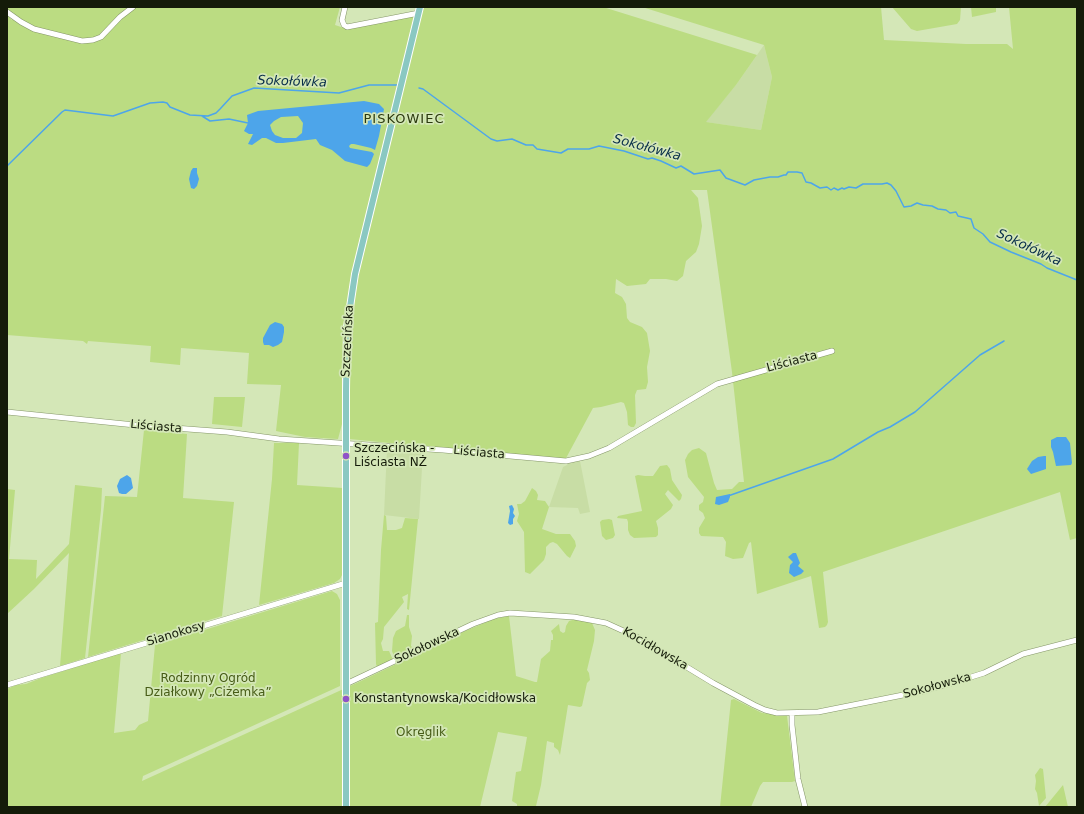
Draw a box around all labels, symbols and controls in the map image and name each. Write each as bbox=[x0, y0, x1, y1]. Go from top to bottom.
water label: Sokołówka bbox=[257, 73, 327, 91]
district label: PISKOWIEC bbox=[364, 112, 444, 128]
water label: Sokołówka bbox=[611, 131, 683, 165]
water label: Sokołówka bbox=[994, 226, 1064, 270]
street label: Szczecińska bbox=[339, 305, 357, 377]
street label: Liściasta bbox=[765, 348, 819, 376]
street label: Liściasta bbox=[130, 418, 182, 436]
place label: Szczecińska - Liściasta NŻ bbox=[354, 442, 434, 470]
street label: Liściasta bbox=[453, 444, 505, 462]
marker: Szczecińska - Liściasta NŻ bbox=[341, 451, 351, 461]
street label: Sianokosy bbox=[145, 618, 207, 650]
street label: Kocidłowska bbox=[620, 624, 690, 674]
street label: Sokołowska bbox=[392, 625, 462, 667]
street label: Sokołowska bbox=[901, 670, 973, 702]
park label: Rodzinny Ogród Działkowy „Ciżemka” bbox=[144, 672, 272, 700]
place label: Konstantynowska/Kocidłowska bbox=[354, 692, 536, 706]
marker: Konstantynowska/Kocidłowska bbox=[341, 694, 351, 704]
park label: Okręglik bbox=[396, 726, 446, 740]

